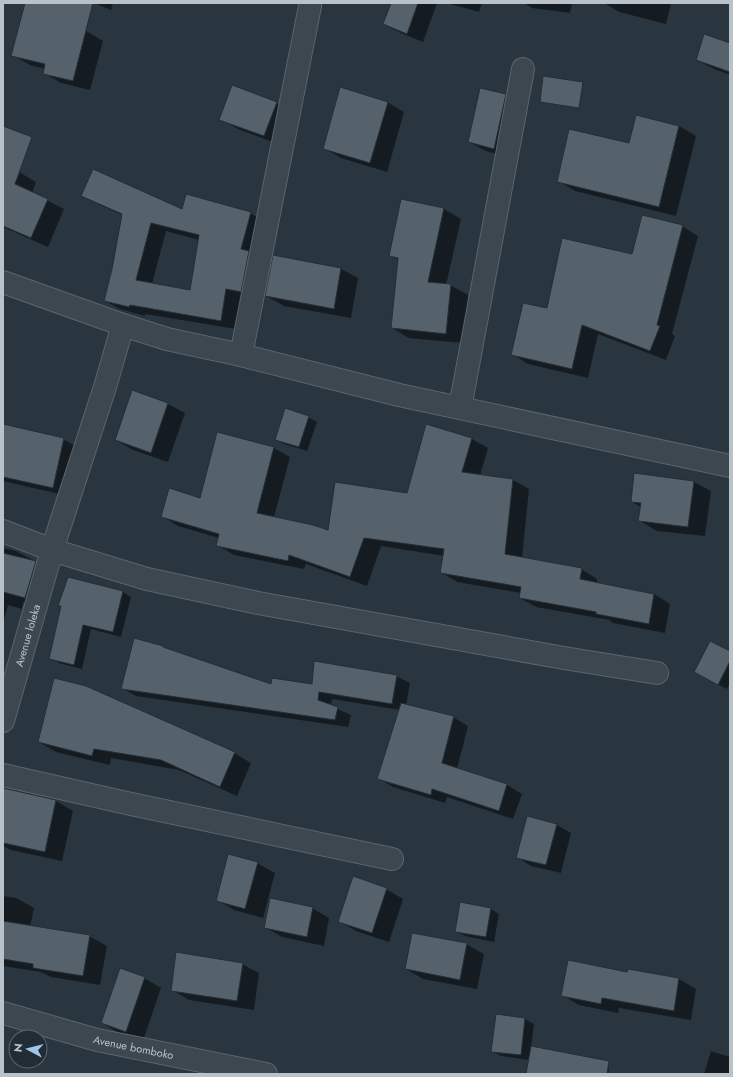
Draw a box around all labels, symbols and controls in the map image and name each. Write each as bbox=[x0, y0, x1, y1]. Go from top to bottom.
street label: Avenue loleka bbox=[11, 602, 44, 669]
north arrow bbox=[8, 1029, 48, 1069]
street label: Avenue bomboko bbox=[91, 1031, 175, 1063]
text: N bbox=[10, 1042, 27, 1053]

